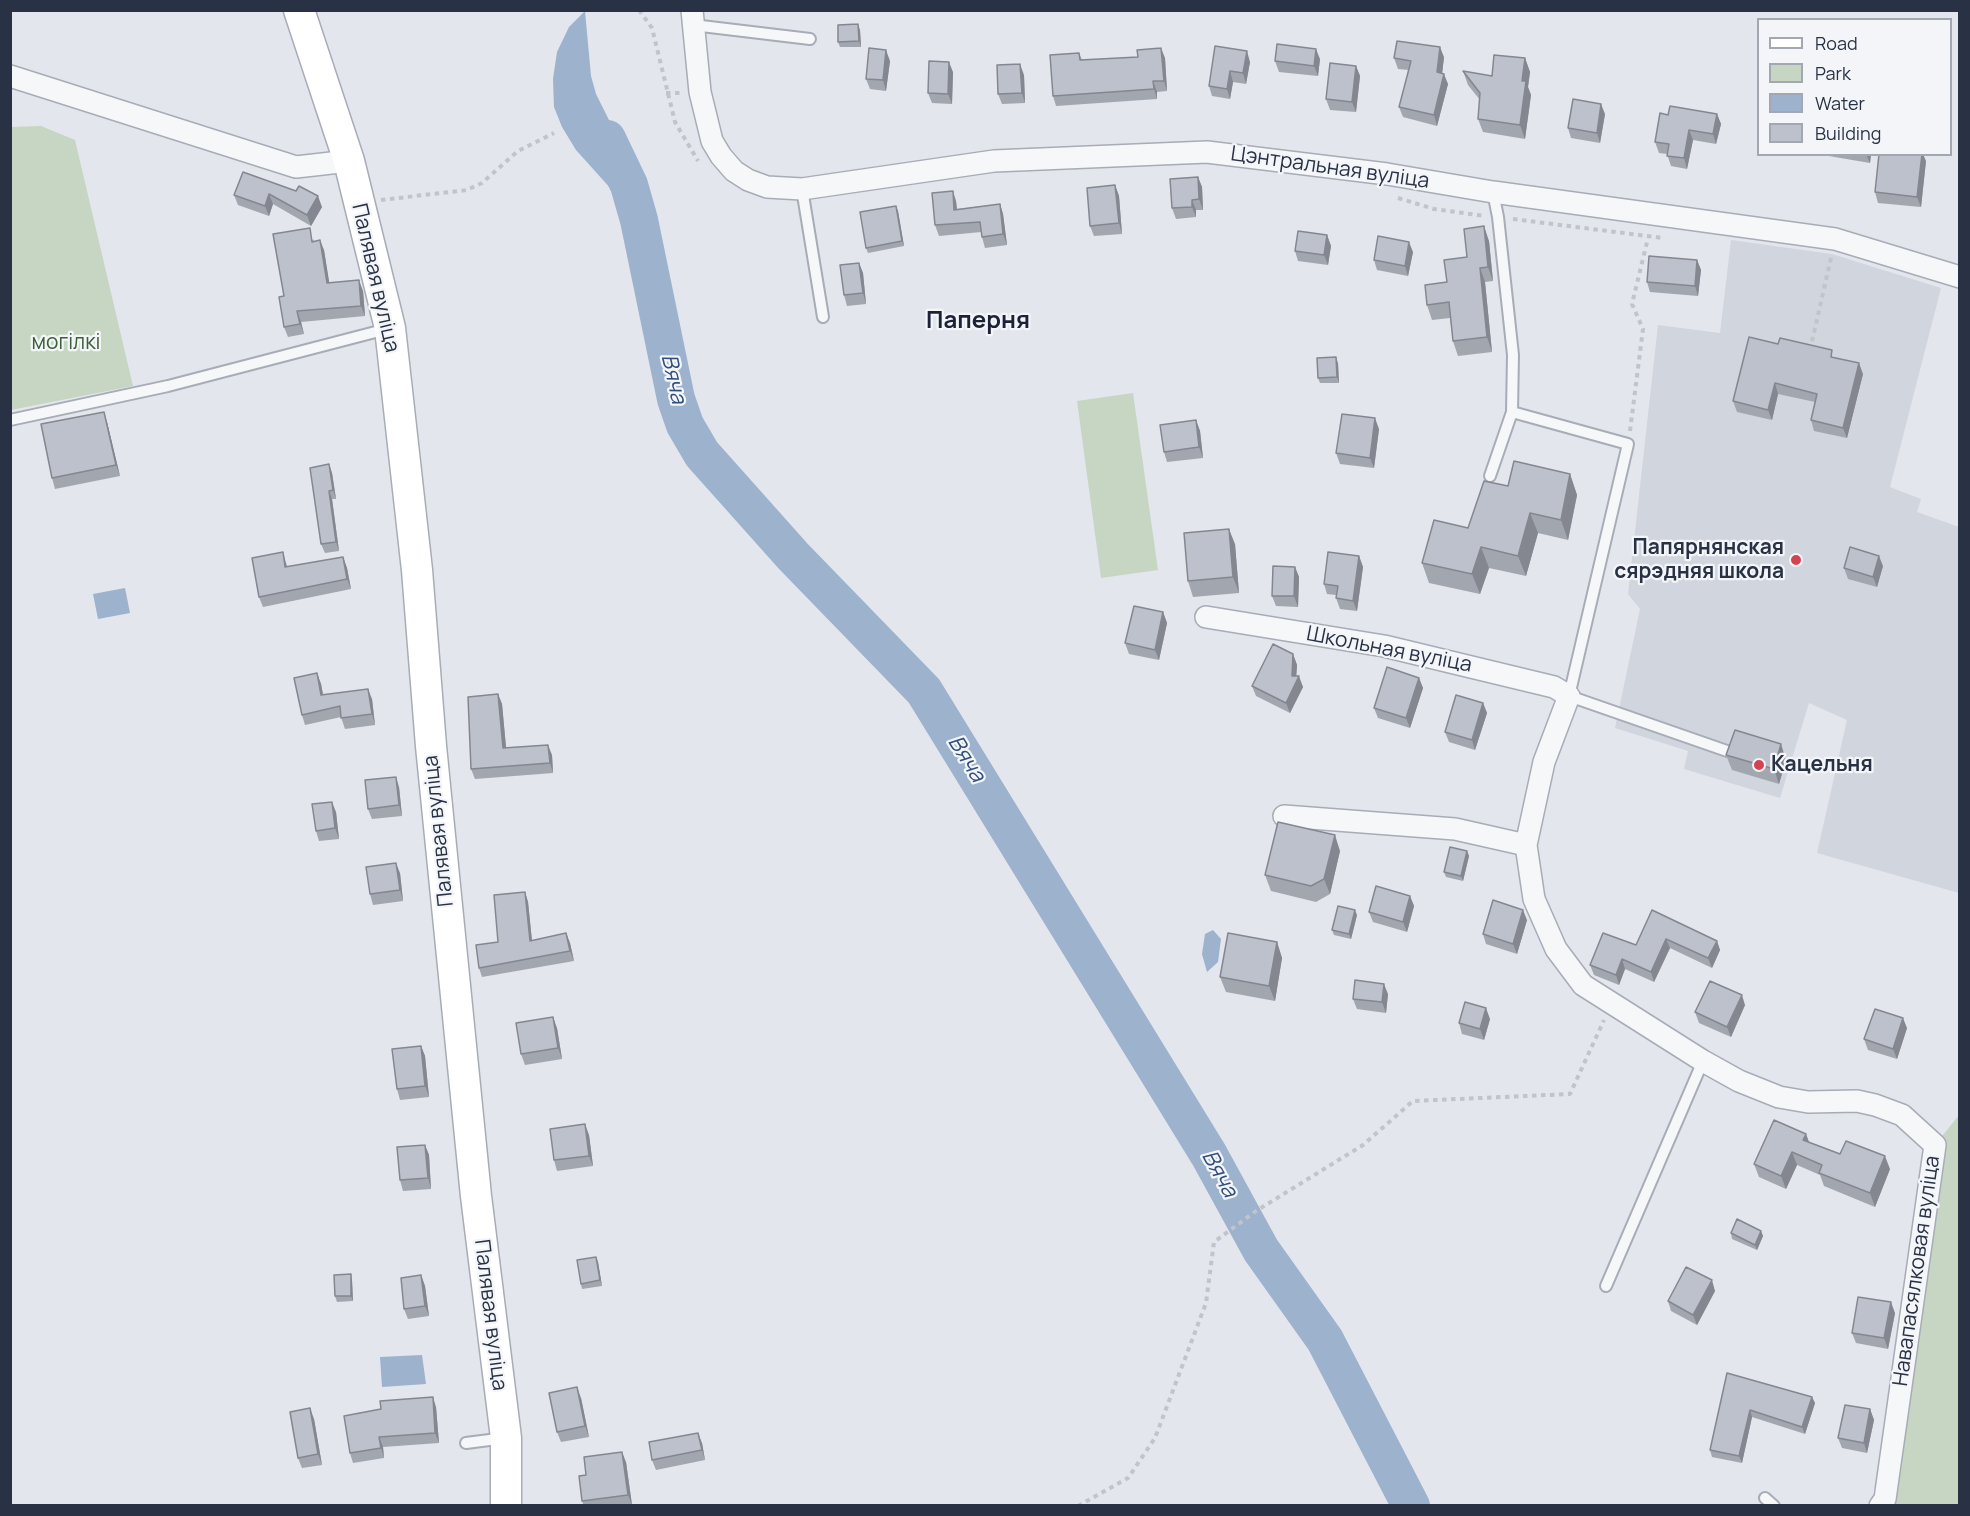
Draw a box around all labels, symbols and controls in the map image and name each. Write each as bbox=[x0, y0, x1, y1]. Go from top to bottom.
legend bbox=[1757, 18, 1952, 156]
text: Road bbox=[1815, 31, 1858, 55]
text: Park bbox=[1815, 61, 1851, 85]
text: Water bbox=[1815, 91, 1865, 115]
text: Building bbox=[1815, 121, 1881, 145]
street label: Цэнтральная вуліца bbox=[1229, 142, 1431, 194]
street label: Палявая вуліца bbox=[346, 201, 404, 355]
district label: Паперня bbox=[926, 307, 1030, 335]
park label: могілкі bbox=[31, 330, 101, 356]
water label: Вяча bbox=[655, 352, 691, 406]
place label: Папярнянская сярэдняя школа bbox=[1614, 535, 1784, 585]
marker: Папярнянская сярэдняя школа bbox=[1789, 553, 1803, 567]
street label: Школьная вуліца bbox=[1304, 622, 1474, 678]
water label: Вяча bbox=[942, 731, 990, 787]
place label: Кацельня bbox=[1771, 752, 1873, 778]
street label: Палявая вуліца bbox=[419, 754, 459, 908]
marker: Кацельня bbox=[1752, 758, 1766, 772]
water label: Вяча bbox=[1195, 1146, 1243, 1202]
street label: Навапасялковая вуліца bbox=[1888, 1154, 1946, 1388]
street label: Палявая вуліца bbox=[468, 1238, 512, 1392]

